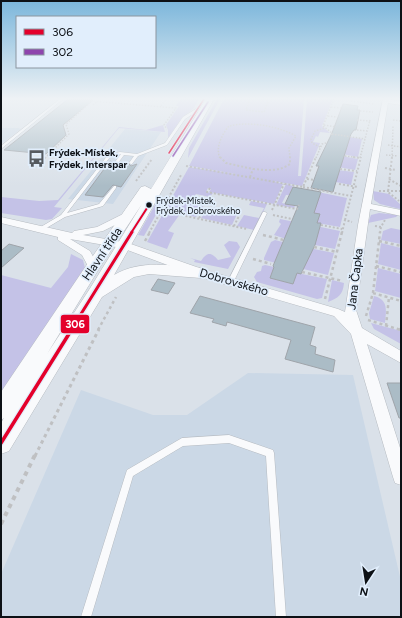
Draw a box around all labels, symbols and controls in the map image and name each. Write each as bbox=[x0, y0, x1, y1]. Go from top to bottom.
legend bbox=[16, 16, 156, 68]
text: 306 bbox=[52, 25, 73, 39]
text: 302 bbox=[52, 45, 73, 59]
place label: Frýdek-Místek, Frýdek, Interspar bbox=[49, 146, 127, 171]
bus stop icon: Frýdek-Místek, Frýdek, Interspar bbox=[26, 148, 46, 168]
place label: Frýdek-Místek, Frýdek, Dobrovského bbox=[156, 195, 240, 216]
marker: Frýdek-Místek, Frýdek, Dobrovského bbox=[144, 200, 154, 210]
street label: Hlavní třída bbox=[79, 225, 125, 283]
street label: Jana Čapka bbox=[344, 247, 366, 311]
street label: Dobrovského bbox=[198, 266, 270, 299]
line badge: 306 bbox=[60, 314, 90, 334]
text: 306 bbox=[65, 318, 85, 331]
north arrow bbox=[346, 562, 386, 602]
text: N bbox=[359, 584, 370, 599]

